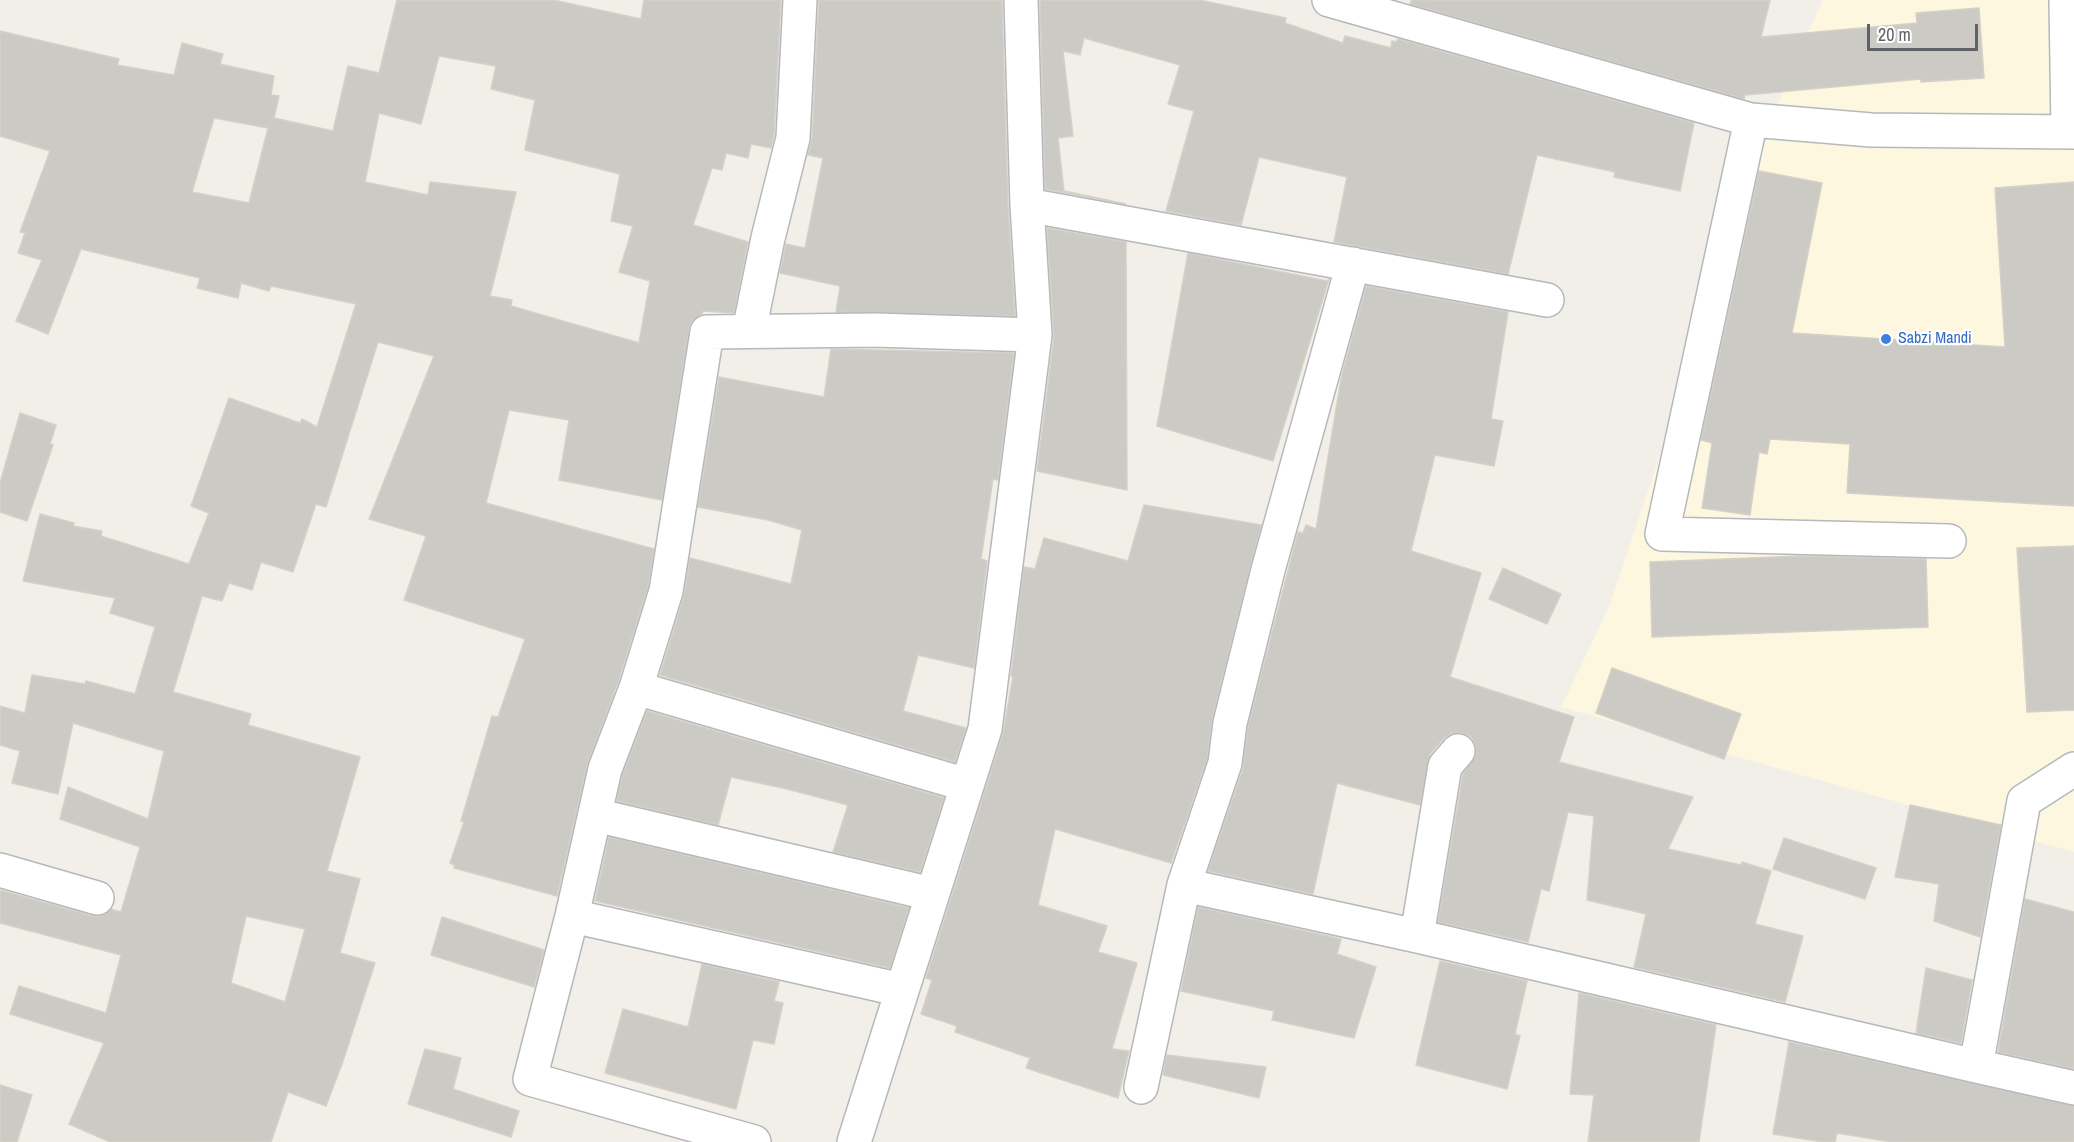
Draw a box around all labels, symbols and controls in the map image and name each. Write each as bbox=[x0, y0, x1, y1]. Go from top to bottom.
scale bar bbox=[1870, 12, 1981, 50]
text: 20 m bbox=[1878, 22, 1911, 47]
place label: Sabzi Mandi bbox=[1898, 329, 1972, 349]
marker: Sabzi Mandi bbox=[1879, 332, 1893, 346]

